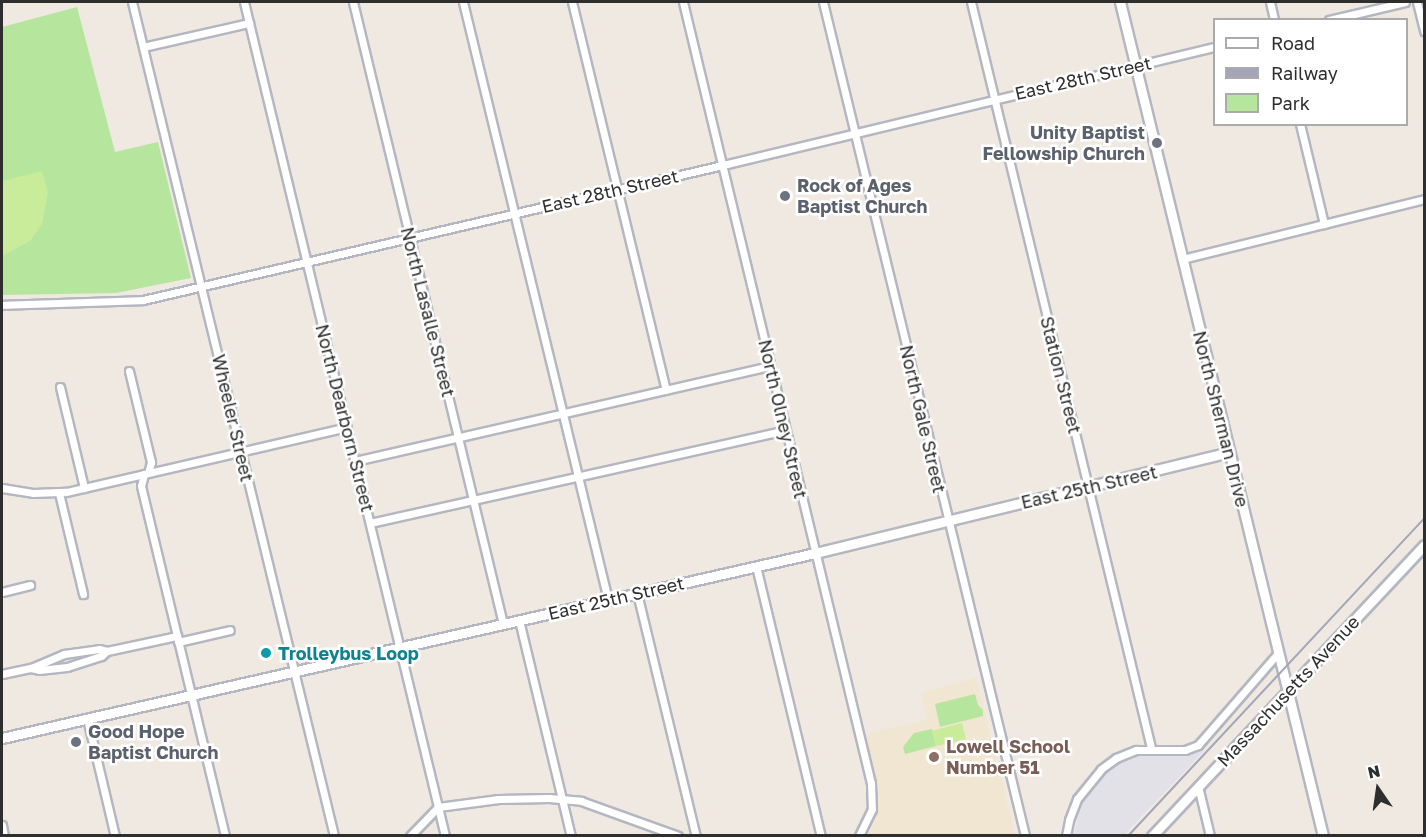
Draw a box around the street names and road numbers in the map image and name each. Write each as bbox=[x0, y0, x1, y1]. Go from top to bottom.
street label: East 28th Street bbox=[1013, 52, 1153, 104]
street label: East 28th Street bbox=[540, 165, 680, 217]
street label: North Lasalle Street bbox=[396, 225, 460, 399]
street label: Station Street bbox=[1036, 314, 1086, 436]
street label: North Dearborn Street bbox=[311, 322, 379, 514]
street label: North Sherman Drive bbox=[1189, 329, 1253, 509]
street label: North Olney Street bbox=[754, 337, 812, 501]
street label: North Gale Street bbox=[895, 343, 951, 495]
street label: Wheeler Street bbox=[208, 352, 258, 484]
street label: East 25th Street bbox=[1019, 461, 1159, 513]
street label: East 25th Street bbox=[546, 572, 686, 624]
street label: Massachusetts Avenue bbox=[1212, 611, 1364, 771]

